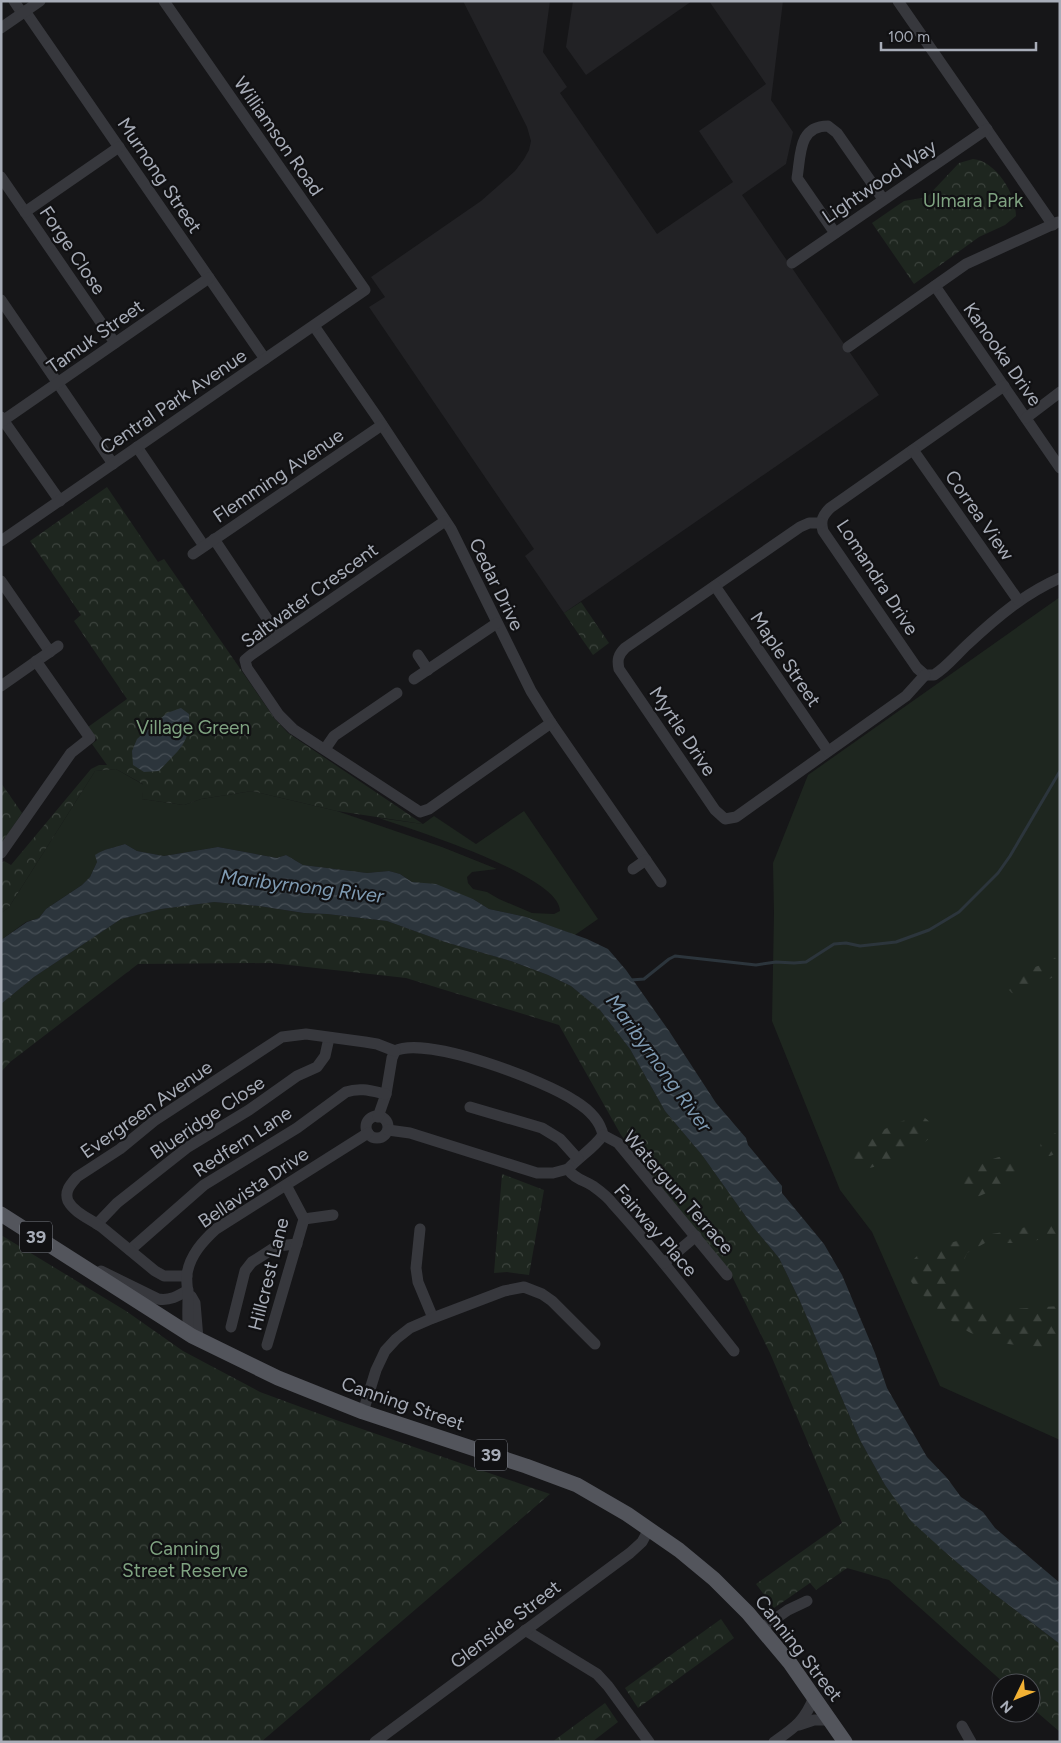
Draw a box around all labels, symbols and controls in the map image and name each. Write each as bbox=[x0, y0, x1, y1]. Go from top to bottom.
scale bar bbox=[881, 20, 1036, 52]
text: 100 m bbox=[888, 28, 930, 46]
street label: Williamson Road bbox=[229, 72, 328, 200]
street label: Murnong Street bbox=[112, 113, 207, 237]
street label: Lightwood Way bbox=[818, 135, 941, 228]
park label: Ulmara Park bbox=[923, 189, 1024, 212]
street label: Forge Close bbox=[35, 202, 111, 299]
street label: Tamuk Street bbox=[42, 295, 148, 378]
street label: Kanooka Drive bbox=[958, 298, 1047, 410]
street label: Central Park Avenue bbox=[96, 344, 251, 459]
street label: Flemming Avenue bbox=[209, 423, 348, 528]
street label: Correa View bbox=[940, 466, 1019, 565]
street label: Lomandra Drive bbox=[832, 515, 924, 639]
street label: Cedar Drive bbox=[464, 534, 529, 634]
street label: Saltwater Crescent bbox=[236, 538, 382, 653]
street label: Maple Street bbox=[745, 607, 826, 711]
street label: Myrtle Drive bbox=[644, 682, 721, 780]
park label: Village Green bbox=[136, 716, 250, 739]
water label: Maribyrnong River bbox=[219, 864, 386, 908]
water label: Maribyrnong River bbox=[601, 989, 718, 1138]
street label: Evergreen Avenue bbox=[76, 1055, 217, 1163]
street label: Blueridge Close bbox=[146, 1071, 269, 1164]
street label: Redfern Lane bbox=[189, 1101, 296, 1182]
street label: Watergum Terrace bbox=[619, 1126, 739, 1259]
street label: Bellavista Drive bbox=[194, 1142, 313, 1233]
street label: Fairway Place bbox=[609, 1179, 702, 1281]
street label: Hillcrest Lane bbox=[243, 1215, 294, 1333]
road number: 39 bbox=[20, 1222, 52, 1252]
street label: Canning Street bbox=[338, 1372, 467, 1435]
road number: 39 bbox=[475, 1440, 507, 1470]
park label: Canning Street Reserve bbox=[122, 1537, 248, 1582]
street label: Glenside Street bbox=[446, 1575, 565, 1673]
street label: Canning Street bbox=[750, 1591, 847, 1706]
north arrow bbox=[991, 1673, 1041, 1723]
text: N bbox=[997, 1697, 1017, 1716]

